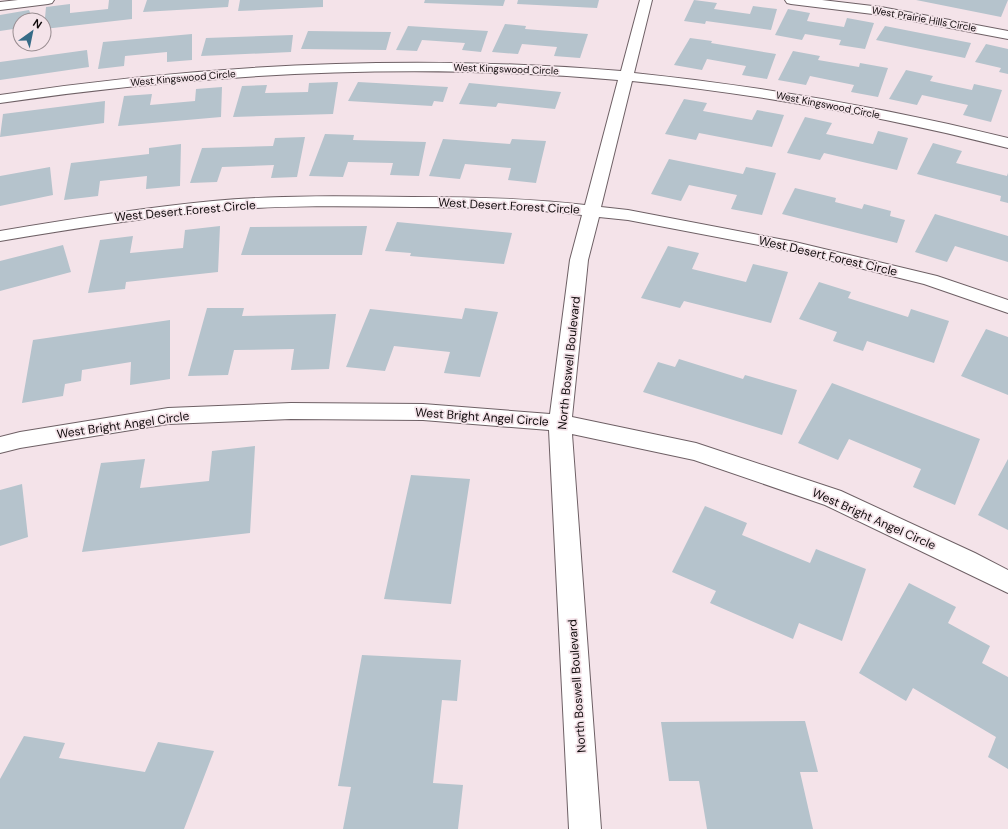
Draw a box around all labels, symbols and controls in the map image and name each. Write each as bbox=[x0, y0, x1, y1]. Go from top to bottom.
street label: West Prairie Hills Circle bbox=[871, 3, 978, 35]
north arrow bbox=[12, 12, 52, 52]
text: N bbox=[30, 16, 45, 32]
street label: West Kingswood Circle bbox=[453, 61, 559, 77]
street label: West Kingswood Circle bbox=[130, 67, 236, 89]
street label: West Kingswood Circle bbox=[775, 89, 881, 122]
street label: West Desert Forest Circle bbox=[438, 194, 580, 218]
street label: West Desert Forest Circle bbox=[114, 197, 256, 225]
street label: West Desert Forest Circle bbox=[757, 232, 899, 280]
street label: North Boswell Boulevard bbox=[554, 296, 584, 430]
street label: West Bright Angel Circle bbox=[415, 404, 549, 430]
street label: West Bright Angel Circle bbox=[56, 408, 190, 442]
street label: West Bright Angel Circle bbox=[810, 485, 938, 554]
street label: North Boswell Boulevard bbox=[564, 619, 590, 753]

